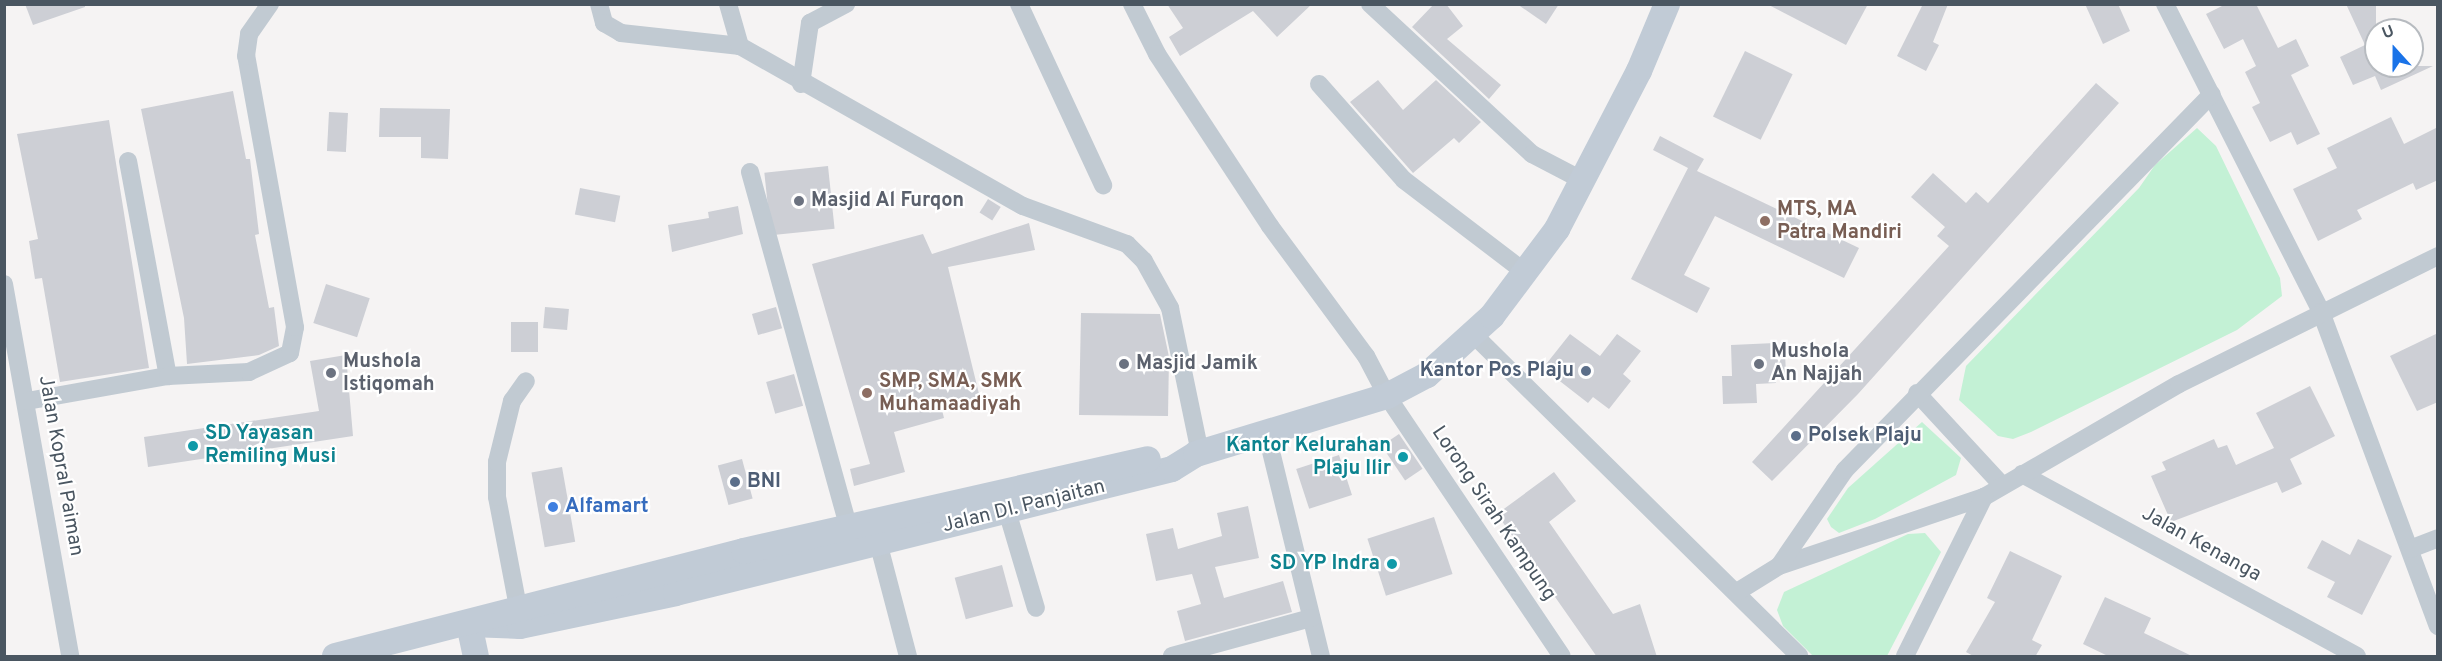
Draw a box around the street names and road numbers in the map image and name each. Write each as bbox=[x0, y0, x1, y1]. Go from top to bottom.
street label: Jalan Kopral Paiman bbox=[32, 374, 88, 558]
street label: Lorong Sirah Kampung bbox=[1426, 422, 1560, 606]
street label: Jalan DI. Panjaitan bbox=[940, 475, 1108, 539]
street label: Jalan Kenanga bbox=[2137, 502, 2265, 588]

